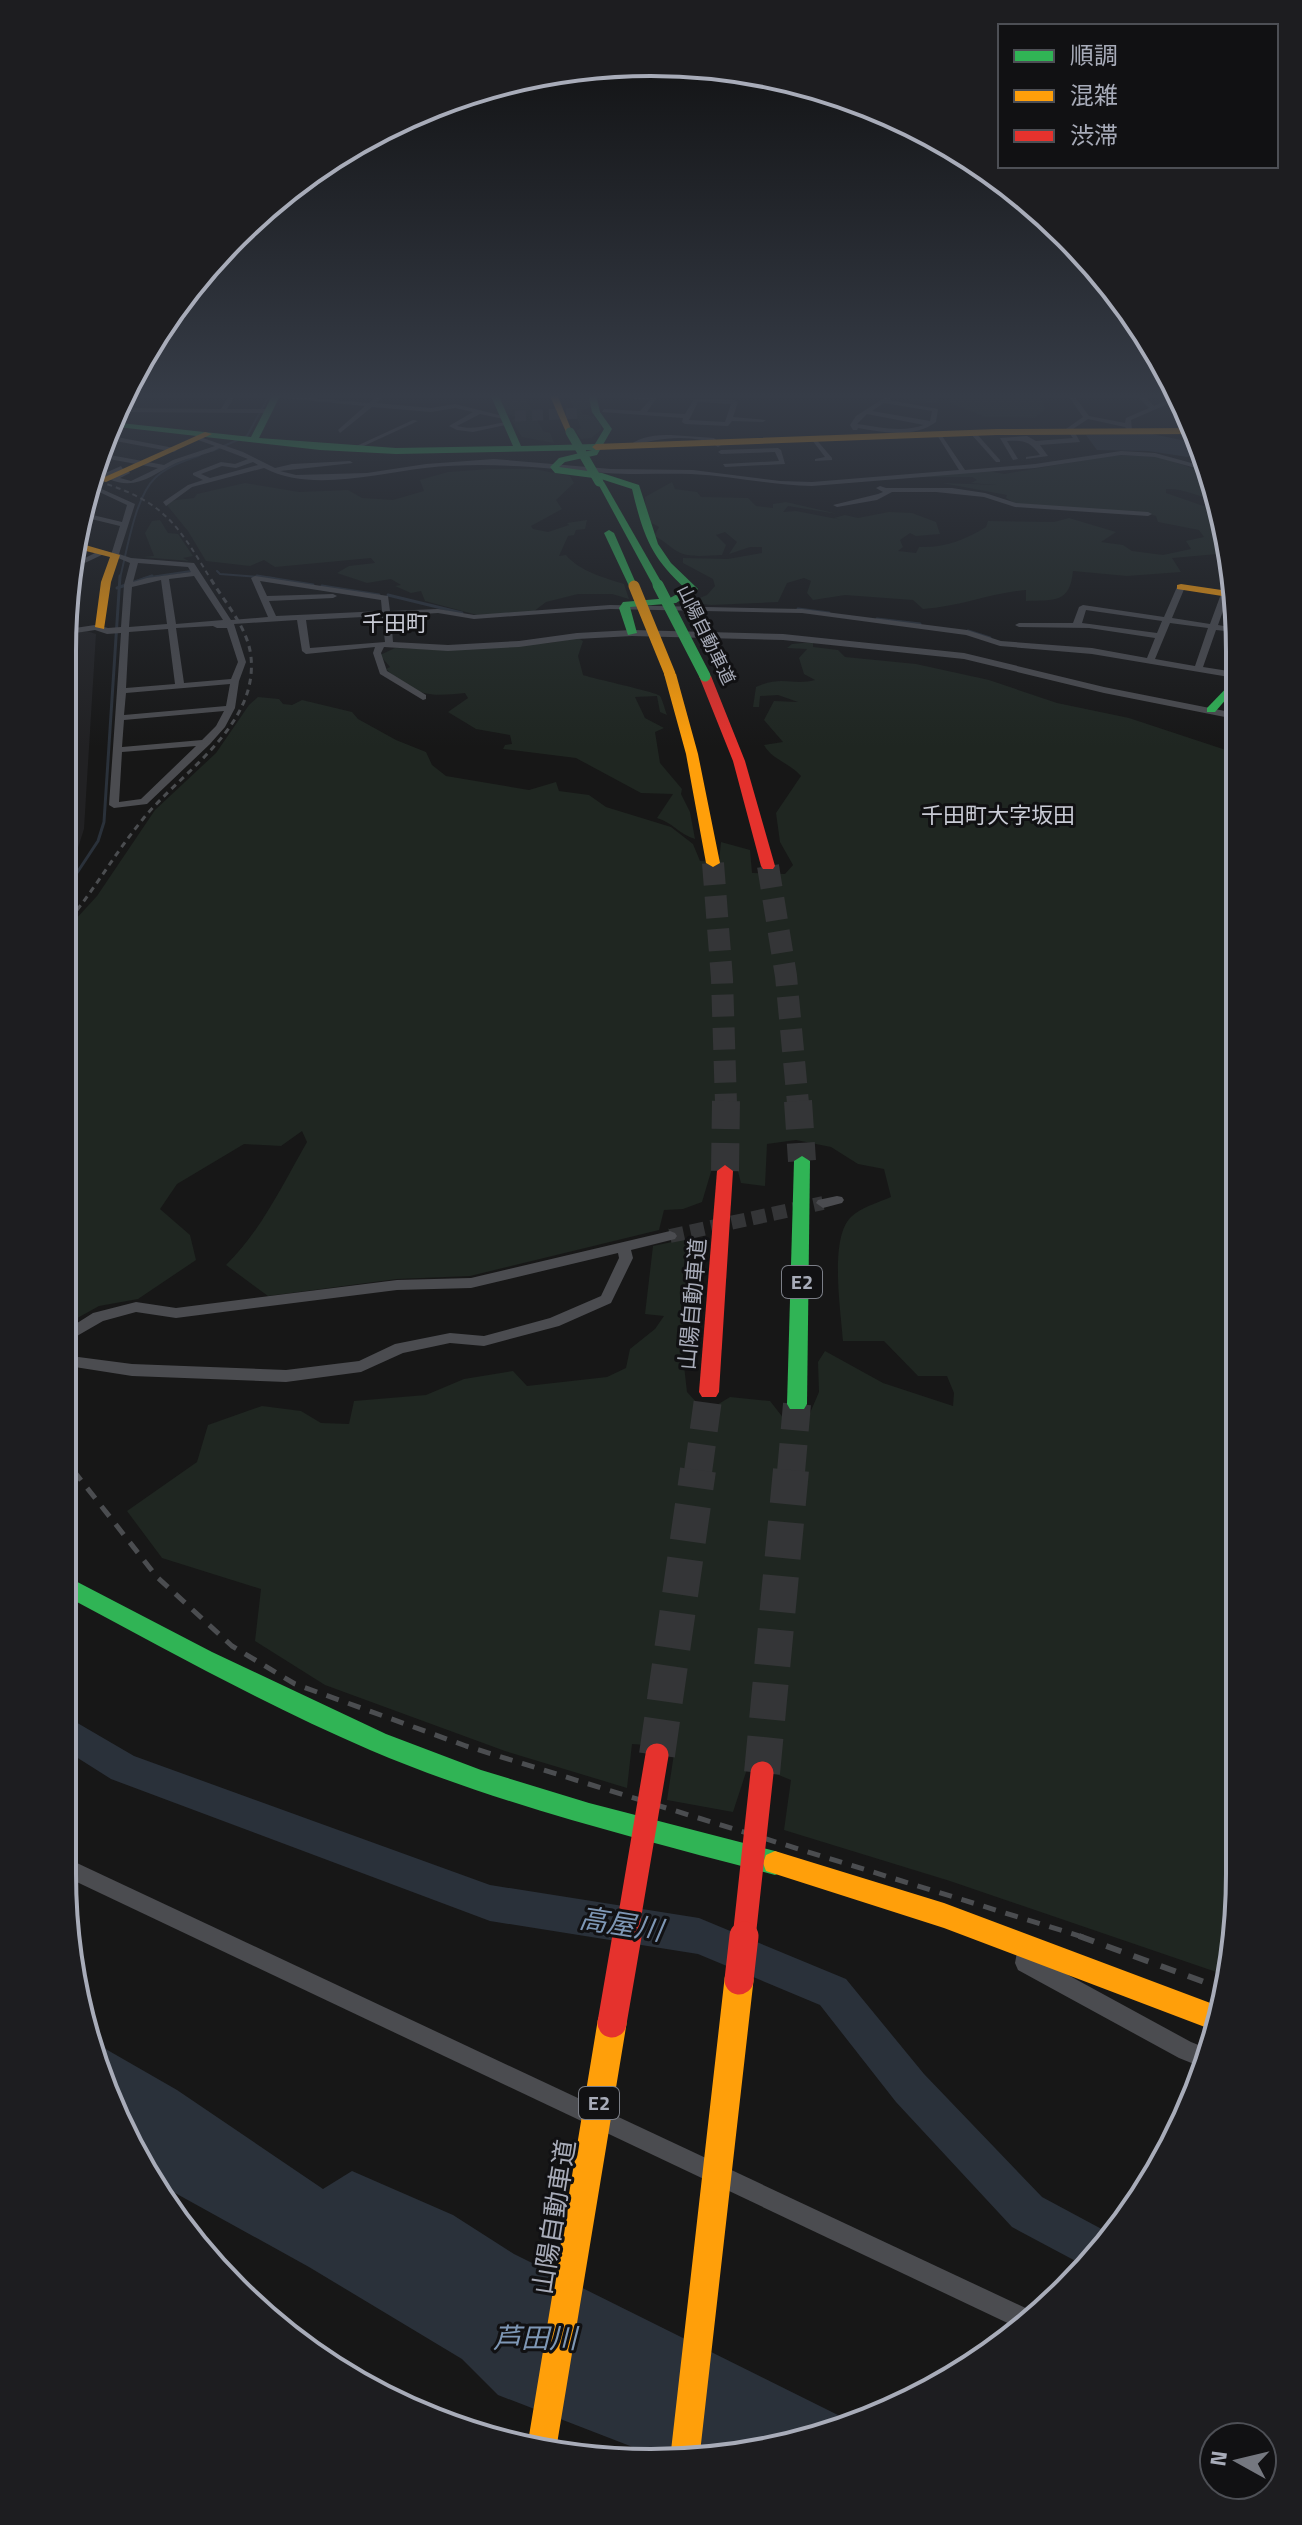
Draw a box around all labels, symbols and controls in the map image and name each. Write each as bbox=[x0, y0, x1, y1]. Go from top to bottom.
legend bbox=[998, 24, 1278, 168]
text: 順調 bbox=[1070, 37, 1118, 73]
text: 混雑 bbox=[1070, 77, 1118, 113]
text: 渋滞 bbox=[1070, 117, 1118, 153]
street label: 山陽自動車道 bbox=[671, 580, 742, 689]
district label: 千田町 bbox=[362, 606, 428, 640]
district label: 千田町大字坂田 bbox=[921, 798, 1075, 832]
street label: 山陽自動車道 bbox=[669, 1237, 715, 1371]
road number: E2 bbox=[782, 1266, 822, 1298]
water label: 高屋川 bbox=[576, 1896, 669, 1952]
road number: E2 bbox=[579, 2087, 619, 2119]
street label: 山陽自動車道 bbox=[522, 2137, 585, 2297]
water label: 芦田川 bbox=[493, 2316, 580, 2359]
north arrow bbox=[1198, 2421, 1278, 2501]
text: N bbox=[1200, 2448, 1236, 2468]

